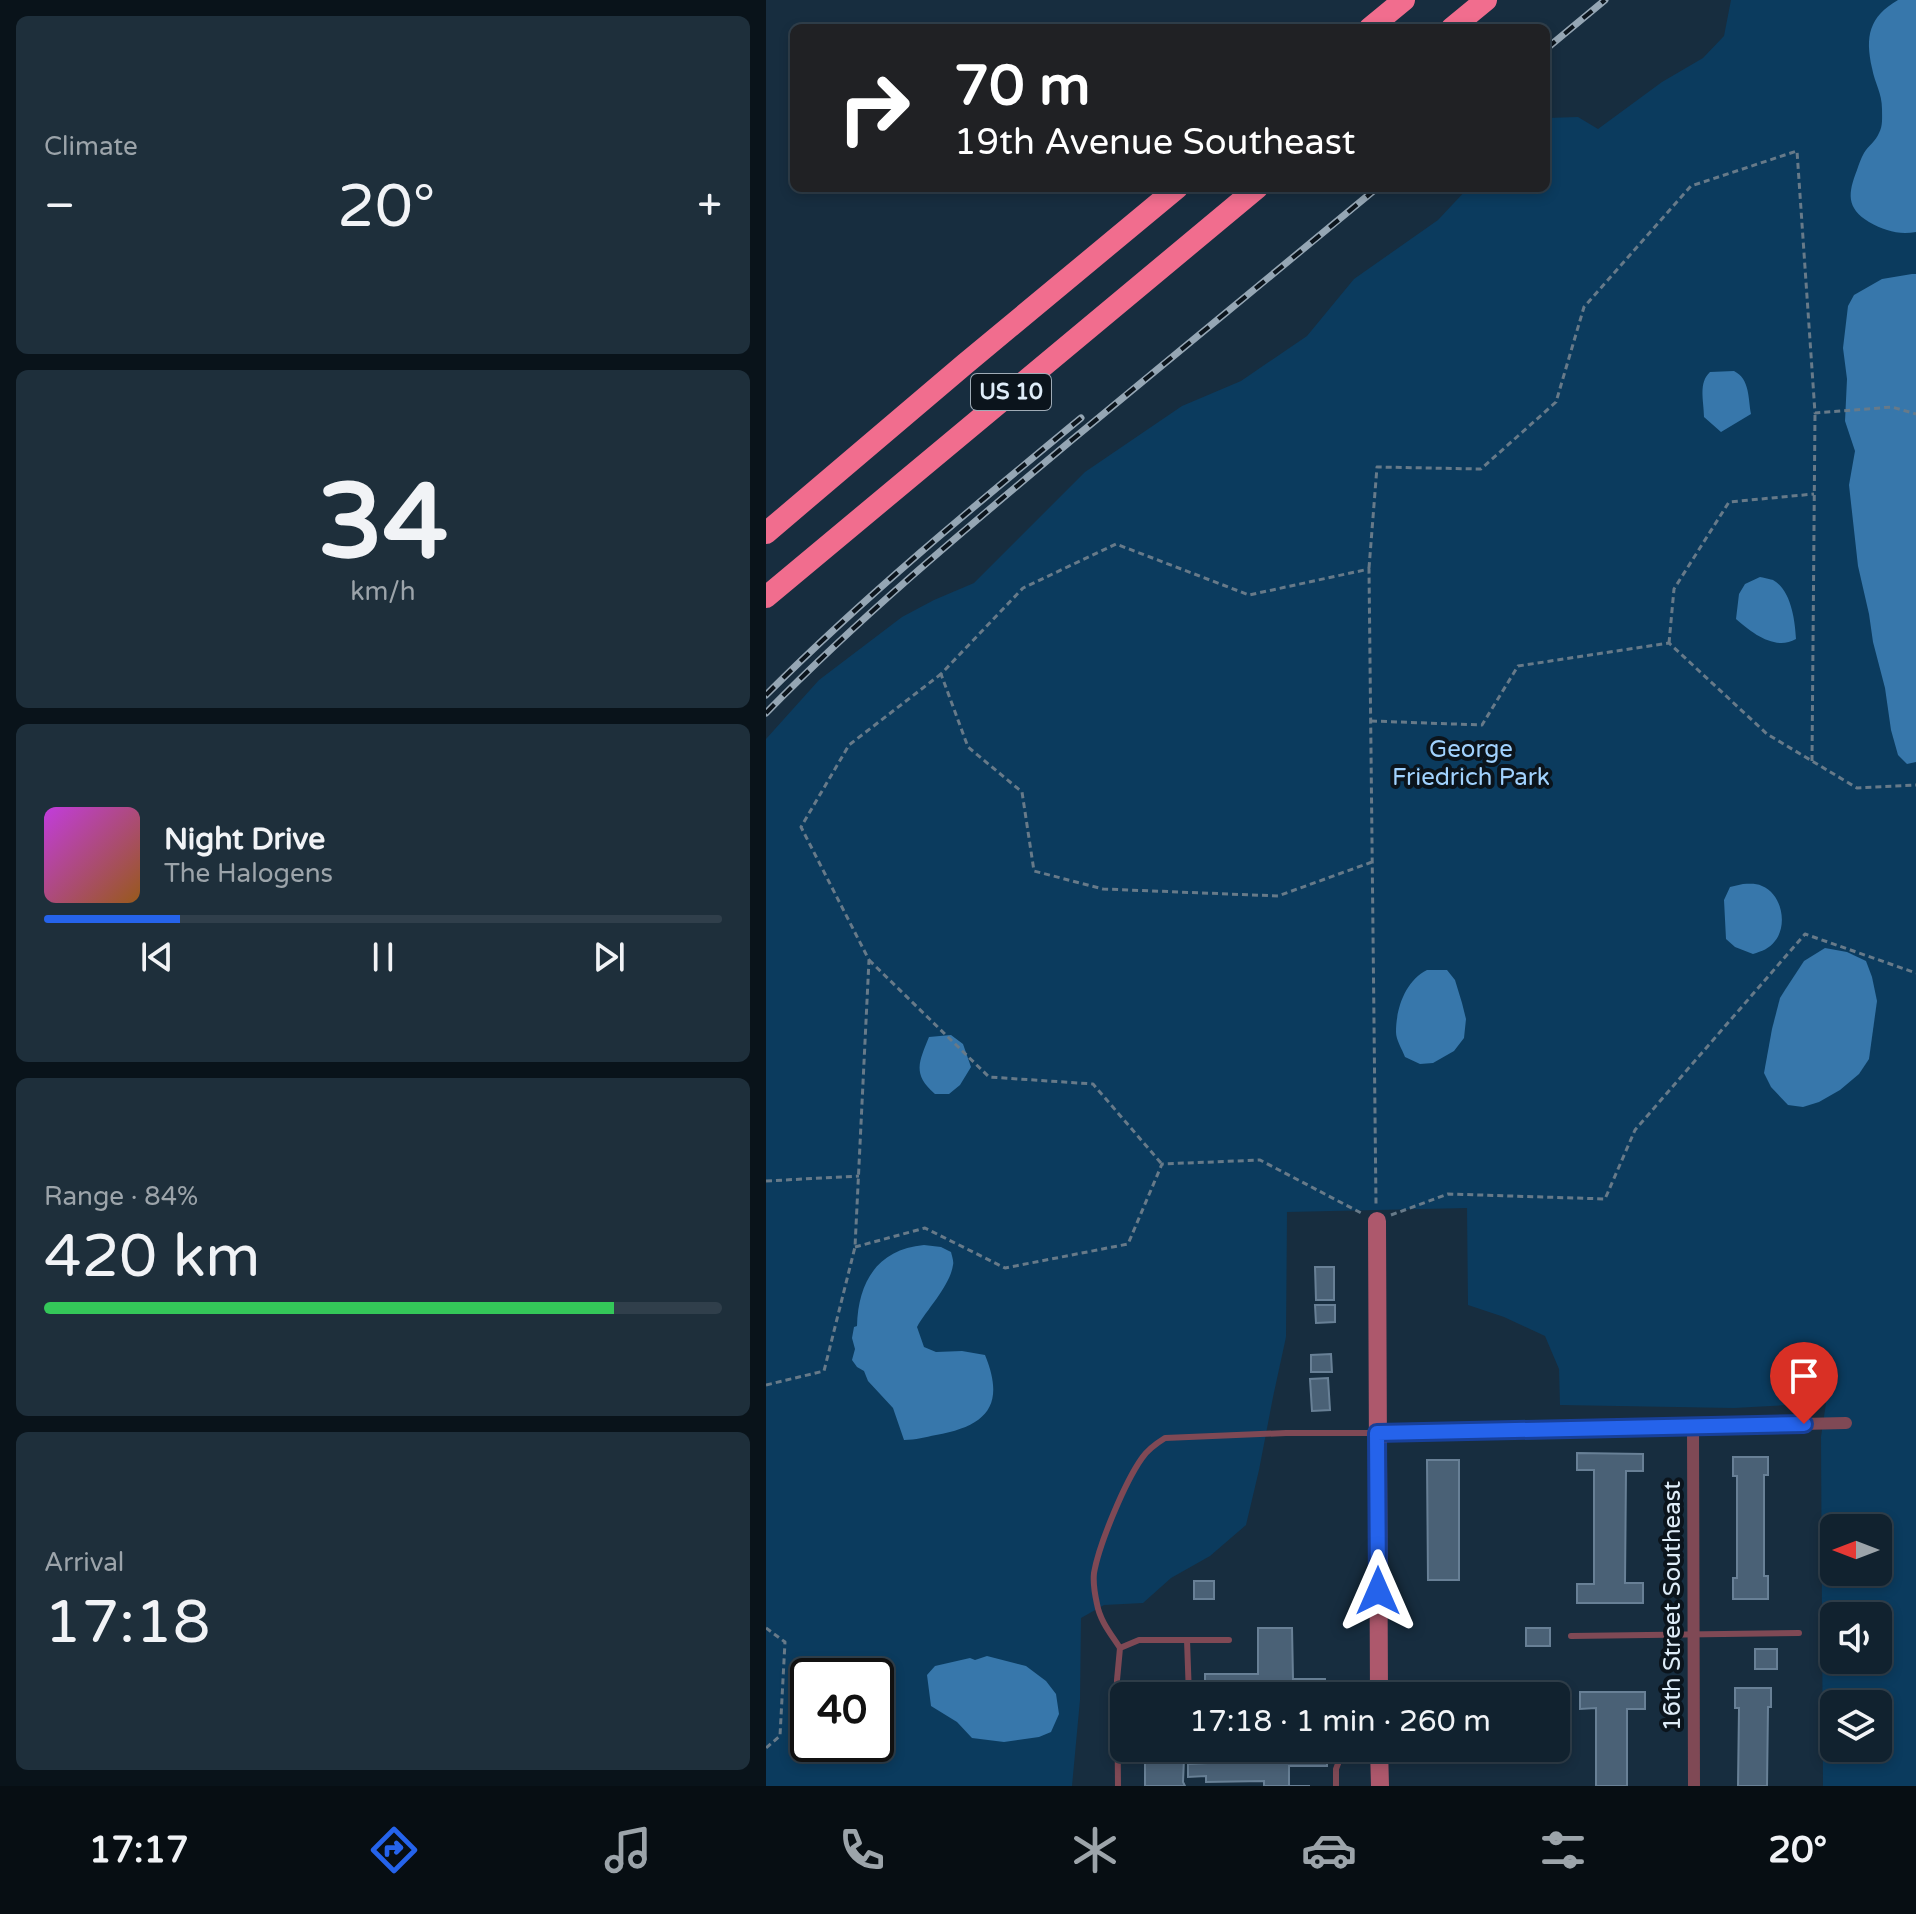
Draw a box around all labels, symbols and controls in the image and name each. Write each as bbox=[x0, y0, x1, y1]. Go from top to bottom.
text: 70 m bbox=[954, 53, 1090, 120]
icon: right bbox=[822, 56, 926, 160]
text: 19th Avenue Southeast bbox=[954, 121, 1356, 164]
text: Climate bbox=[44, 131, 138, 162]
text: 20° bbox=[337, 171, 435, 243]
text: − bbox=[44, 180, 75, 233]
text: + bbox=[697, 180, 722, 233]
road number: US 10 bbox=[971, 374, 1051, 410]
text: 34 bbox=[318, 461, 448, 586]
text: km/h bbox=[350, 576, 416, 607]
park label: George Friedrich Park bbox=[1392, 735, 1550, 792]
text: Night Drive bbox=[164, 821, 325, 858]
text: The Halogens bbox=[164, 858, 333, 889]
icon: previous bbox=[135, 935, 179, 979]
icon: pause bbox=[361, 935, 405, 979]
icon: next bbox=[587, 935, 631, 979]
text: Range · 84% bbox=[44, 1181, 198, 1212]
text: 420 km bbox=[44, 1221, 260, 1293]
pin bbox=[1770, 1342, 1838, 1424]
icon: arrive bbox=[1782, 1354, 1826, 1398]
street label: 16th Street Southeast bbox=[1658, 1481, 1687, 1731]
north arrow bbox=[1820, 1514, 1892, 1586]
map controls bbox=[1820, 1514, 1892, 1762]
text: Arrival bbox=[44, 1547, 124, 1578]
position arrow bbox=[1336, 1549, 1420, 1633]
text: 17:18 bbox=[44, 1587, 210, 1659]
button: sound bbox=[1820, 1602, 1892, 1674]
speed limit sign: 40 bbox=[790, 1658, 894, 1762]
button: layers bbox=[1820, 1690, 1892, 1762]
text: 17:18 · 1 min · 260 m bbox=[1189, 1703, 1491, 1740]
icon: directions bbox=[366, 1822, 422, 1878]
icon: music bbox=[600, 1822, 656, 1878]
icon: phone bbox=[834, 1822, 890, 1878]
icon: climate bbox=[1067, 1822, 1123, 1878]
icon: car bbox=[1301, 1822, 1357, 1878]
icon: filters bbox=[1535, 1822, 1591, 1878]
text: 17:17 bbox=[89, 1829, 189, 1872]
text: 20° bbox=[1768, 1829, 1827, 1872]

